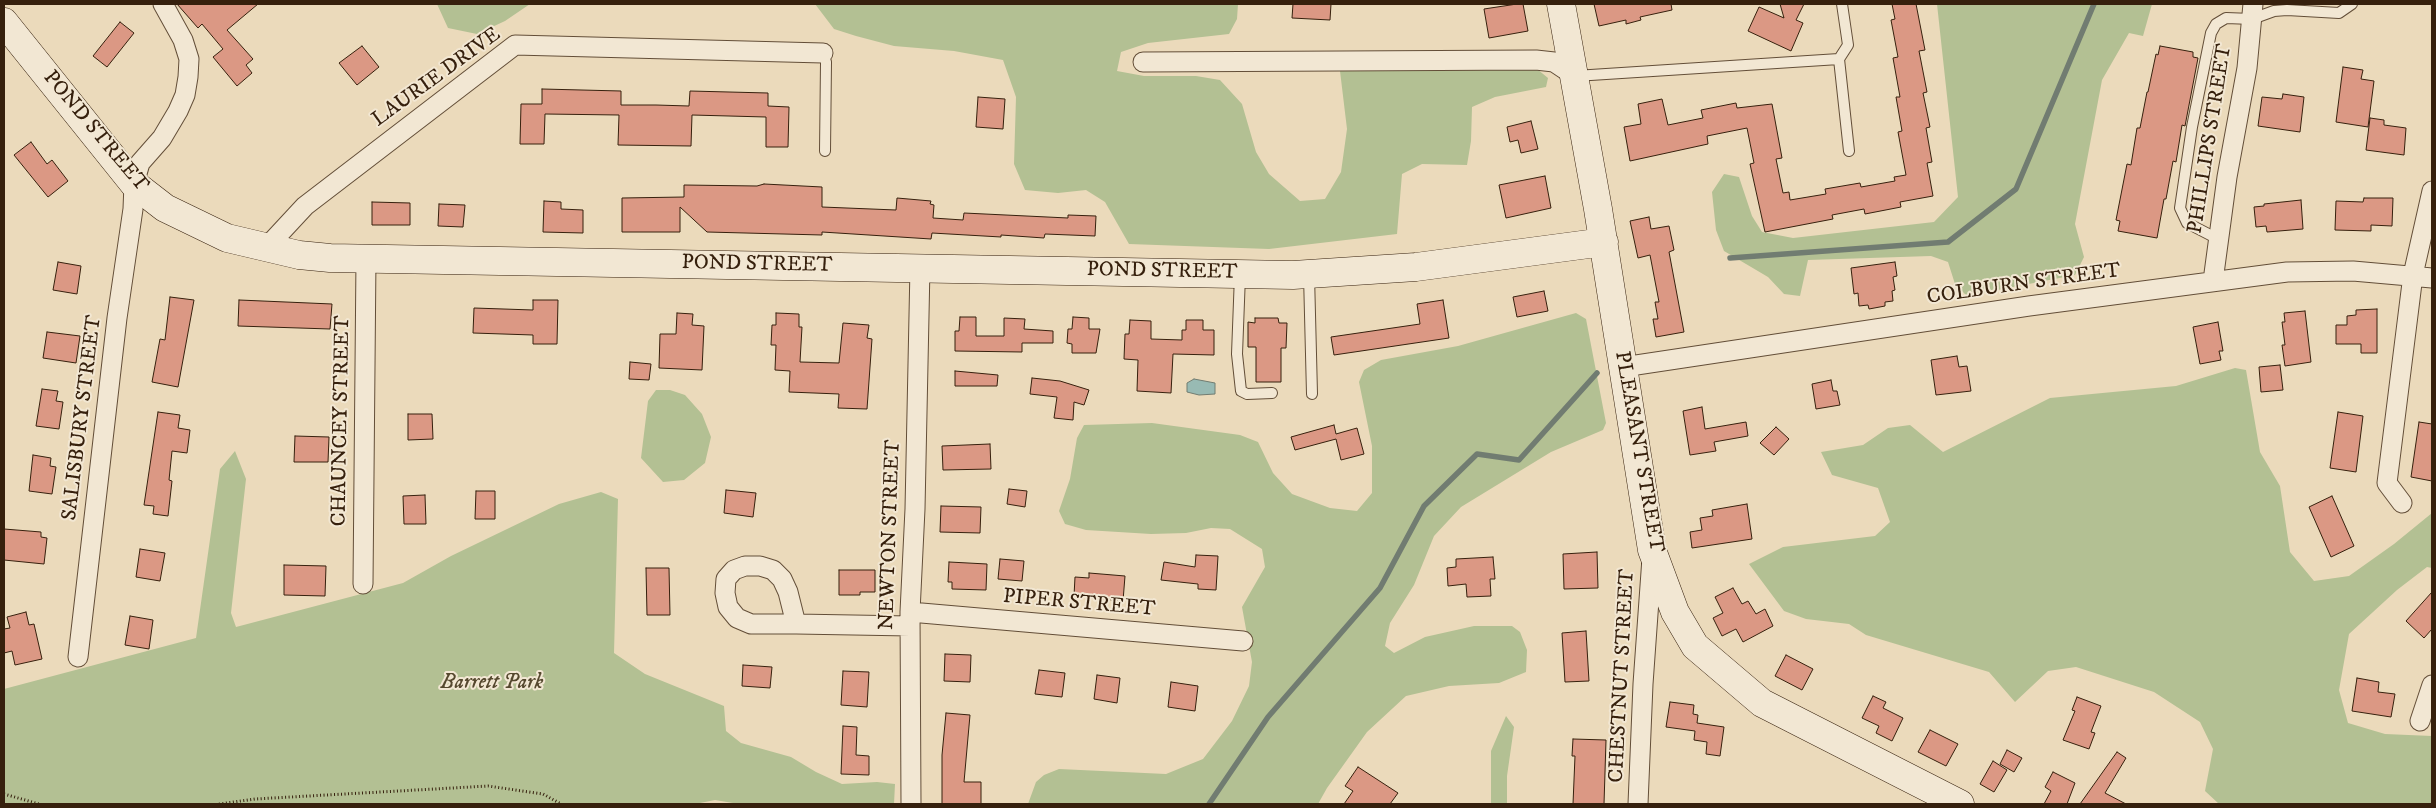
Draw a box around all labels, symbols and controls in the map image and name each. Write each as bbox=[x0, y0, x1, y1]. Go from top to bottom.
street label: LAURIE DRIVE bbox=[368, 23, 506, 133]
street label: PHILLIPS STREET bbox=[2184, 42, 2238, 236]
street label: POND STREET bbox=[37, 66, 153, 198]
street label: POND STREET bbox=[681, 251, 833, 279]
street label: POND STREET bbox=[1086, 258, 1238, 286]
street label: COLBURN STREET bbox=[1926, 259, 2122, 311]
street label: SALISBURY STREET bbox=[58, 314, 108, 522]
street label: CHAUNCEY STREET bbox=[328, 315, 356, 527]
street label: PLEASANT STREET bbox=[1608, 349, 1668, 555]
street label: NEWTON STREET bbox=[875, 439, 907, 631]
street label: CHESTNUT STREET bbox=[1605, 569, 1641, 783]
street label: PIPER STREET bbox=[1002, 585, 1156, 623]
park label: Barrett Park bbox=[441, 671, 543, 697]

